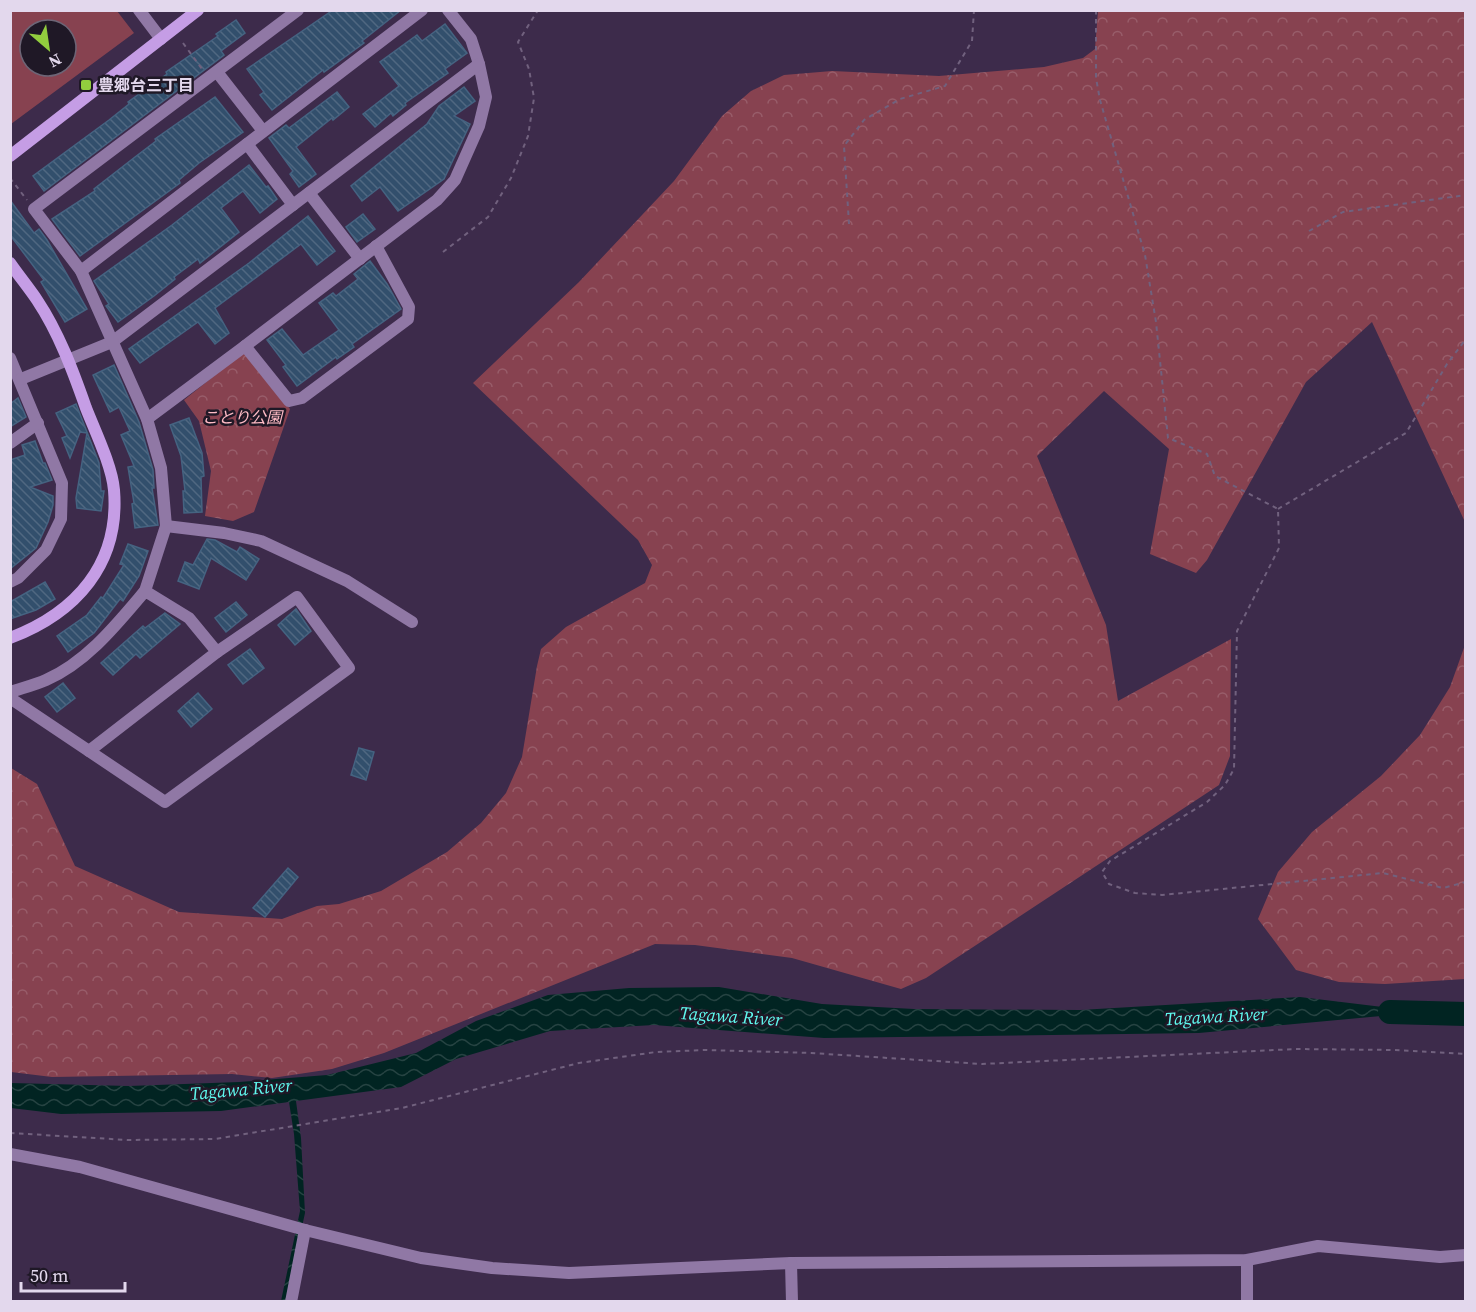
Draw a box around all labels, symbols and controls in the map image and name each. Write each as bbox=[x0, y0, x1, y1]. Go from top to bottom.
north arrow bbox=[18, 18, 78, 78]
text: N bbox=[45, 49, 66, 74]
place label: 豊郷台三丁目 bbox=[98, 74, 194, 96]
marker: 豊郷台三丁目 bbox=[79, 78, 93, 92]
park label: ことり公園 bbox=[202, 406, 284, 428]
water label: Tagawa River bbox=[679, 1000, 784, 1032]
water label: Tagawa River bbox=[1164, 1001, 1269, 1031]
water label: Tagawa River bbox=[189, 1072, 294, 1106]
scale bar bbox=[21, 1255, 124, 1293]
text: 50 m bbox=[30, 1263, 68, 1288]

